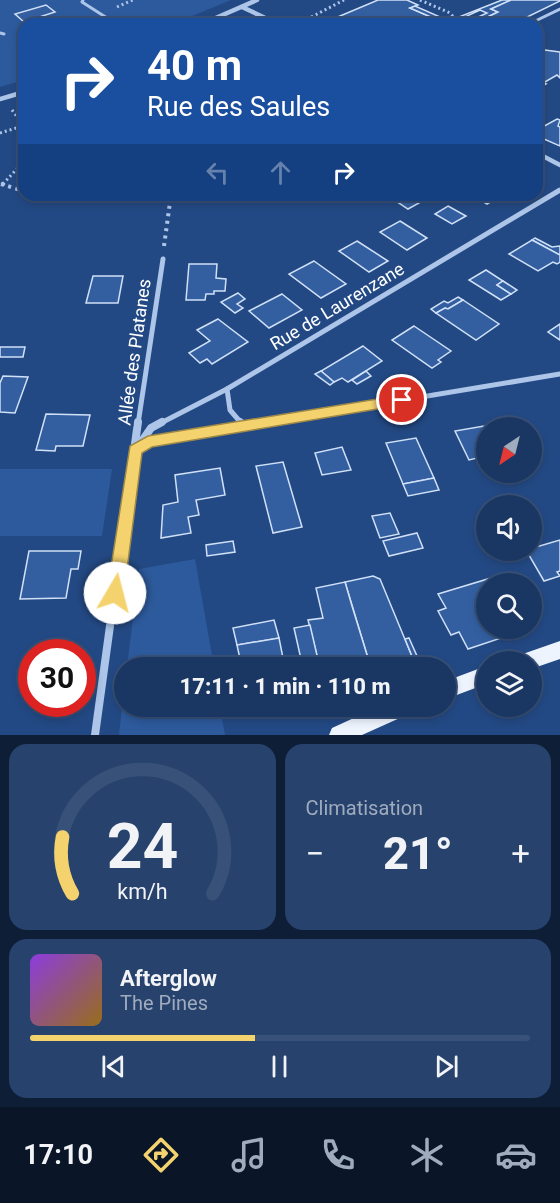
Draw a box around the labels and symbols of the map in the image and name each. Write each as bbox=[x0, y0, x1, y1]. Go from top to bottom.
street label: Rue de Laurenzane bbox=[266, 258, 408, 354]
street label: Allée des Platanes bbox=[113, 278, 155, 426]
pin bbox=[376, 374, 427, 425]
north arrow bbox=[476, 417, 542, 483]
position arrow bbox=[83, 561, 147, 625]
speed limit sign: 30 bbox=[18, 639, 96, 717]

